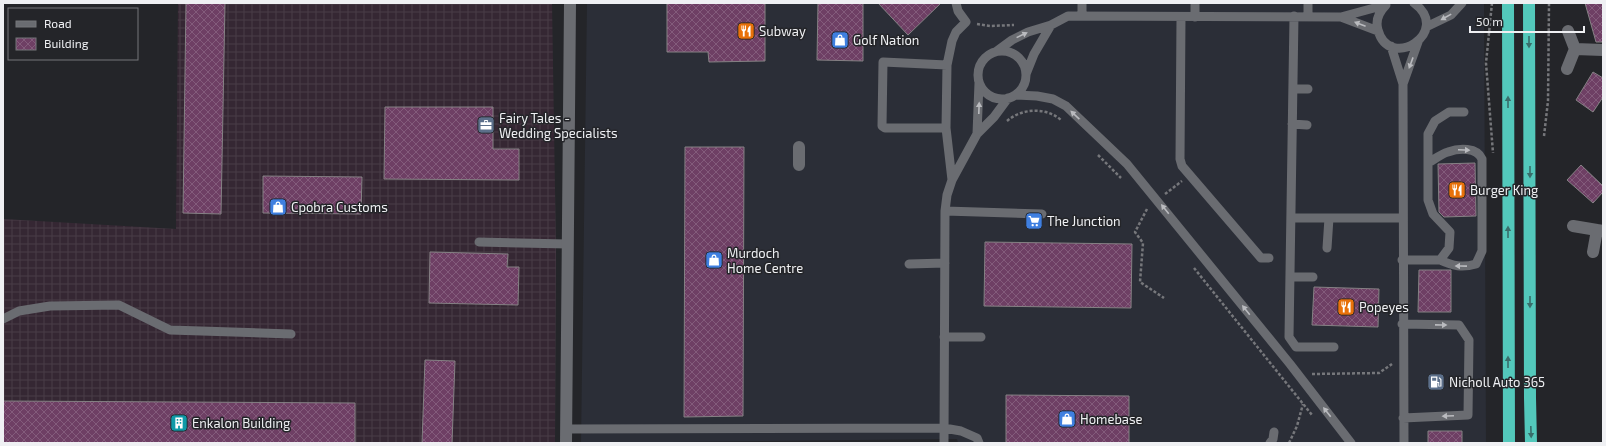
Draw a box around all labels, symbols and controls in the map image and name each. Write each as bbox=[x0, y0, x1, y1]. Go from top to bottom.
legend bbox=[8, 8, 138, 60]
scale bar bbox=[1470, 8, 1584, 34]
one-way arrow bbox=[1440, 14, 1451, 21]
text: 50 m bbox=[1476, 14, 1503, 28]
text: Road bbox=[44, 16, 72, 30]
restaurant icon: Subway bbox=[736, 21, 756, 41]
one-way arrow bbox=[1353, 21, 1365, 27]
place label: Subway bbox=[759, 23, 806, 39]
shop icon: Golf Nation bbox=[830, 30, 850, 50]
place label: Golf Nation bbox=[853, 32, 919, 48]
one-way arrow bbox=[1017, 32, 1028, 38]
text: Building bbox=[44, 36, 89, 50]
one-way arrow bbox=[1526, 36, 1532, 49]
one-way arrow bbox=[1407, 57, 1413, 69]
one-way arrow bbox=[1505, 95, 1511, 108]
one-way arrow bbox=[975, 102, 982, 114]
place label: Fairy Tales - Wedding Specialists bbox=[499, 110, 618, 141]
one-way arrow bbox=[1071, 111, 1080, 120]
office icon: Fairy Tales - Wedding Specialists bbox=[476, 115, 496, 135]
one-way arrow bbox=[1458, 147, 1471, 153]
one-way arrow bbox=[1527, 166, 1533, 179]
restaurant icon: Burger King bbox=[1447, 180, 1467, 200]
place label: Burger King bbox=[1470, 182, 1538, 198]
shop icon: Cpobra Customs bbox=[268, 197, 288, 217]
place label: Cpobra Customs bbox=[291, 199, 388, 215]
one-way arrow bbox=[1160, 204, 1169, 215]
supermarket icon: The Junction bbox=[1024, 211, 1044, 231]
place label: The Junction bbox=[1047, 213, 1121, 229]
one-way arrow bbox=[1505, 225, 1511, 238]
place label: Murdoch Home Centre bbox=[727, 245, 803, 276]
shop icon: Murdoch Home Centre bbox=[704, 250, 724, 270]
one-way arrow bbox=[1454, 263, 1467, 269]
one-way arrow bbox=[1527, 296, 1533, 309]
restaurant icon: Popeyes bbox=[1336, 297, 1356, 317]
place label: Popeyes bbox=[1359, 299, 1409, 315]
one-way arrow bbox=[1242, 305, 1251, 316]
one-way arrow bbox=[1435, 321, 1447, 328]
one-way arrow bbox=[1505, 356, 1512, 368]
fuel station icon: Nicholl Auto 365 bbox=[1426, 372, 1446, 392]
place label: Nicholl Auto 365 bbox=[1449, 374, 1545, 390]
one-way arrow bbox=[1323, 407, 1332, 418]
shop icon: Homebase bbox=[1057, 409, 1077, 429]
place label: Homebase bbox=[1080, 411, 1143, 427]
building icon: Enkalon Building bbox=[169, 413, 189, 433]
one-way arrow bbox=[1441, 413, 1454, 419]
place label: Enkalon Building bbox=[192, 415, 290, 431]
one-way arrow bbox=[1528, 426, 1534, 439]

